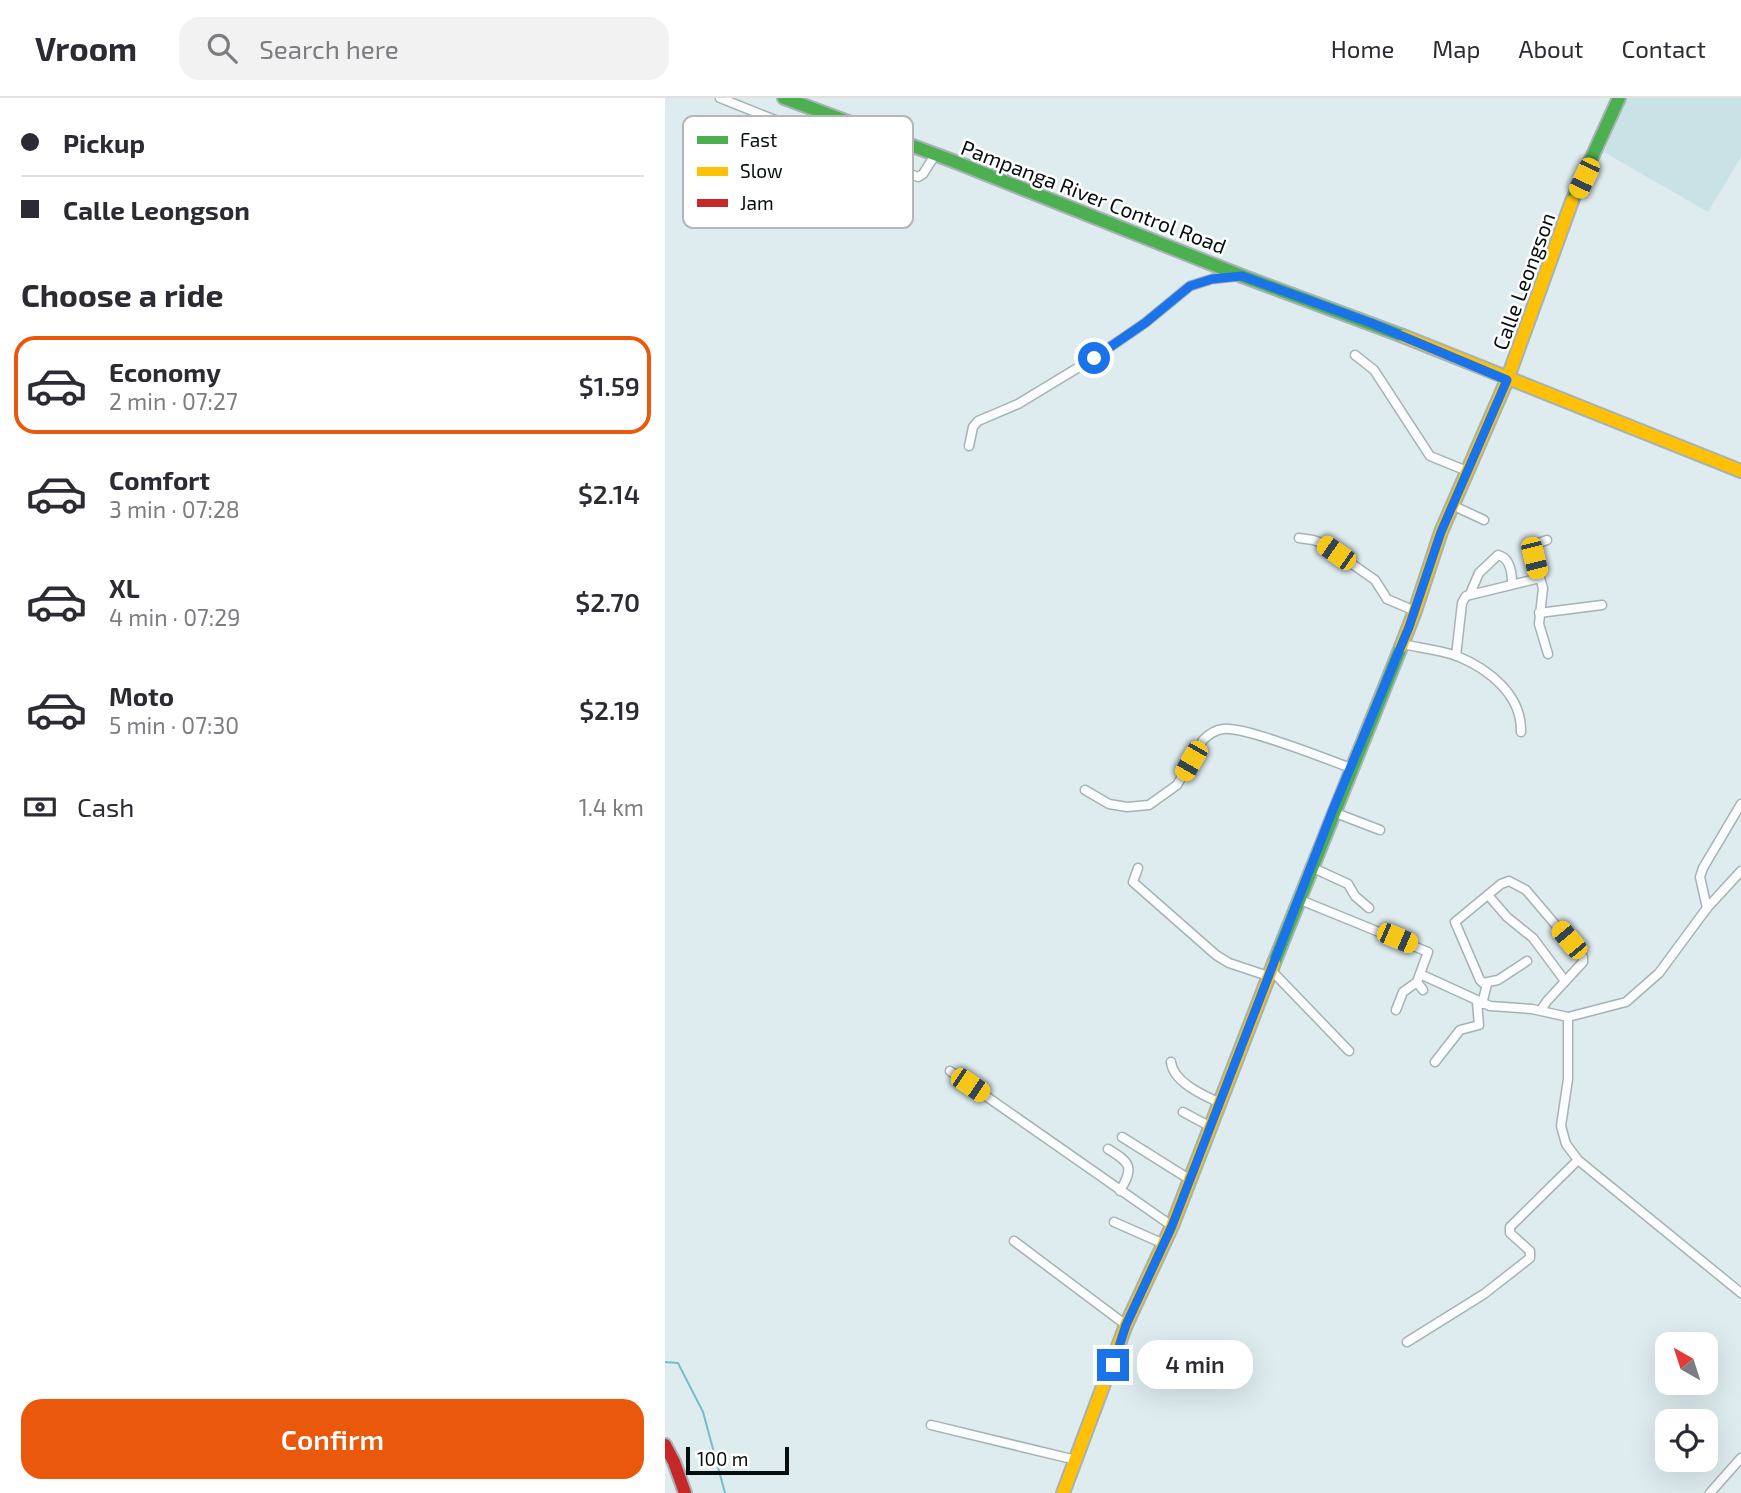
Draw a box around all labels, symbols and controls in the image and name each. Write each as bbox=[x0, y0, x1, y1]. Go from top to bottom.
search box bbox=[179, 17, 669, 80]
text: Vroom bbox=[35, 28, 137, 68]
icon: search bbox=[203, 29, 241, 67]
text: Search here bbox=[259, 33, 399, 64]
text: Home bbox=[1331, 34, 1394, 63]
text: Map bbox=[1432, 34, 1480, 63]
text: About bbox=[1518, 34, 1584, 63]
text: Contact bbox=[1622, 34, 1706, 63]
legend bbox=[683, 116, 913, 228]
text: Pickup bbox=[63, 127, 145, 158]
text: Fast bbox=[740, 128, 777, 151]
street label: Pampanga River Control Road bbox=[958, 134, 1230, 258]
car bbox=[1566, 155, 1603, 201]
text: Slow bbox=[740, 159, 783, 182]
text: Jam bbox=[740, 191, 774, 214]
text: Calle Leongson bbox=[63, 194, 250, 225]
street label: Calle Leongson bbox=[1487, 209, 1559, 353]
text: Choose a ride bbox=[21, 275, 224, 313]
route start bbox=[1078, 342, 1110, 374]
icon: car bbox=[25, 354, 88, 417]
text: Economy bbox=[109, 356, 221, 387]
text: $1.59 bbox=[579, 370, 640, 401]
text: 2 min · 07:27 bbox=[109, 387, 238, 415]
icon: car bbox=[25, 462, 88, 525]
text: Comfort bbox=[109, 464, 210, 495]
text: $2.14 bbox=[578, 478, 640, 509]
text: 3 min · 07:28 bbox=[109, 495, 240, 523]
car bbox=[1313, 532, 1360, 574]
car bbox=[1519, 535, 1550, 581]
icon: car bbox=[25, 570, 88, 633]
text: XL bbox=[109, 572, 140, 603]
text: $2.70 bbox=[575, 586, 640, 617]
text: 4 min · 07:29 bbox=[109, 603, 240, 631]
icon: car bbox=[25, 678, 88, 741]
text: Moto bbox=[109, 680, 174, 711]
text: $2.19 bbox=[579, 694, 640, 725]
text: 5 min · 07:30 bbox=[109, 711, 239, 739]
car bbox=[1172, 738, 1211, 784]
icon: cash bbox=[21, 788, 59, 826]
text: Cash bbox=[77, 791, 134, 822]
text: 1.4 km bbox=[579, 793, 644, 821]
car bbox=[1548, 917, 1591, 963]
car bbox=[1374, 920, 1421, 956]
car bbox=[947, 1065, 994, 1105]
north arrow bbox=[1655, 1332, 1719, 1395]
map controls bbox=[1655, 1332, 1718, 1472]
callout: 4 min bbox=[1137, 1340, 1253, 1390]
route end bbox=[1097, 1349, 1129, 1381]
text: 4 min bbox=[1165, 1350, 1225, 1378]
button: Confirm bbox=[21, 1399, 644, 1479]
button: locate bbox=[1655, 1409, 1718, 1472]
scale bar bbox=[686, 1444, 789, 1476]
text: 100 m bbox=[697, 1447, 748, 1470]

